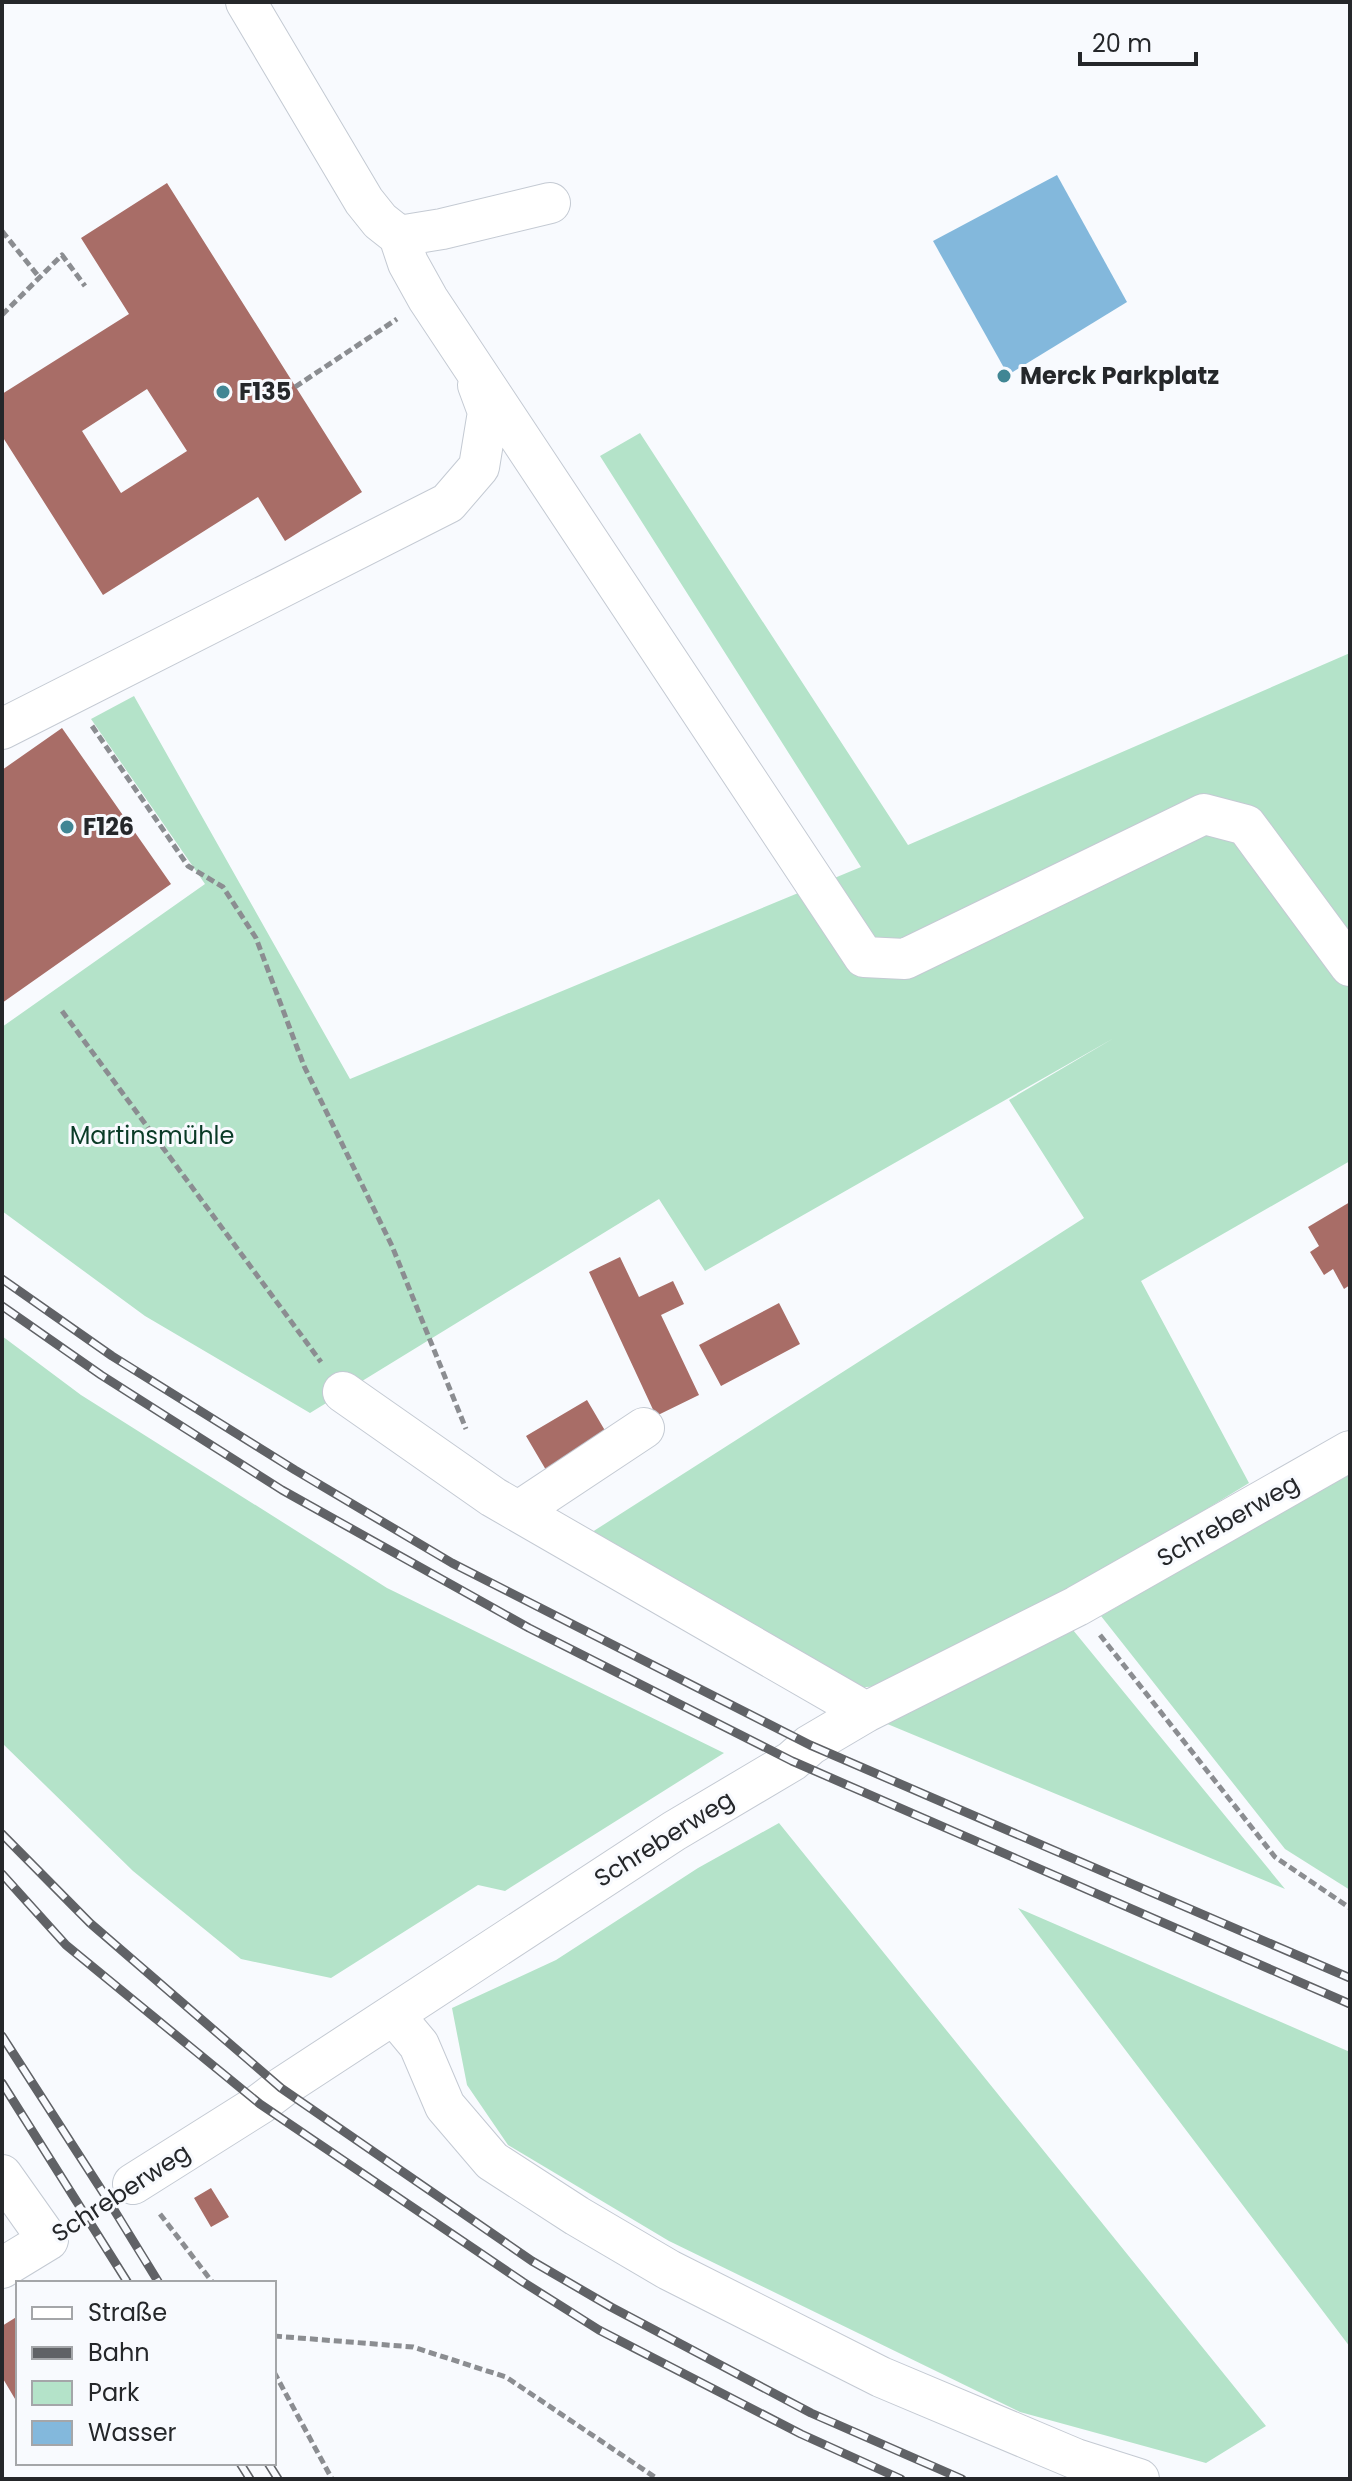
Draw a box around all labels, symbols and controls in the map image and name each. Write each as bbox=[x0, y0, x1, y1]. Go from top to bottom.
scale bar bbox=[1080, 16, 1196, 66]
text: 20 m bbox=[1092, 27, 1152, 60]
place label: Merck Parkplatz bbox=[1020, 359, 1219, 392]
marker: Merck Parkplatz bbox=[995, 367, 1013, 385]
place label: F135 bbox=[239, 375, 291, 408]
marker: F135 bbox=[214, 383, 232, 401]
place label: F126 bbox=[83, 810, 134, 843]
marker: F126 bbox=[58, 818, 76, 836]
park label: Martinsmühle bbox=[70, 1119, 234, 1152]
street label: Schreberweg bbox=[1151, 1467, 1305, 1575]
street label: Schreberweg bbox=[588, 1783, 740, 1895]
street label: Schreberweg bbox=[45, 2136, 196, 2250]
legend bbox=[16, 2281, 276, 2465]
text: Straße bbox=[88, 2296, 167, 2329]
text: Bahn bbox=[88, 2336, 150, 2369]
text: Park bbox=[88, 2376, 140, 2409]
text: Wasser bbox=[88, 2416, 177, 2449]

